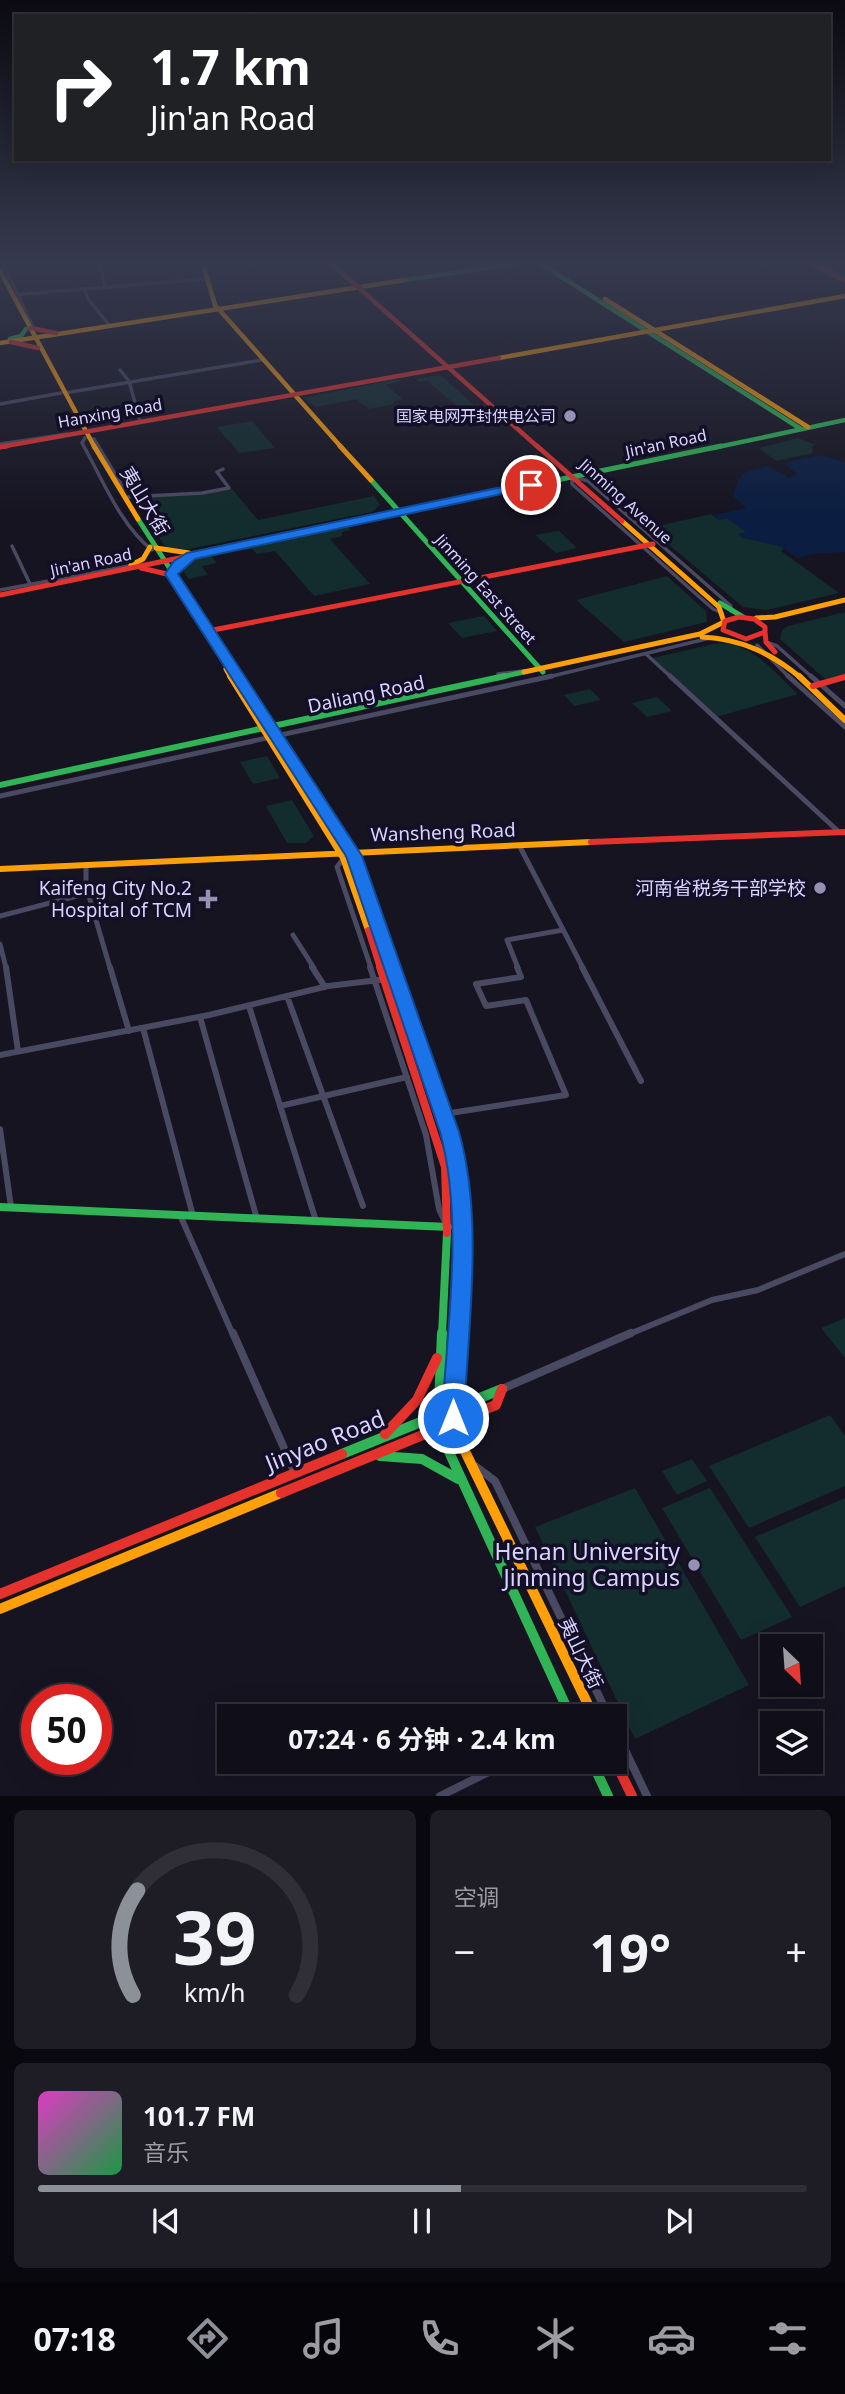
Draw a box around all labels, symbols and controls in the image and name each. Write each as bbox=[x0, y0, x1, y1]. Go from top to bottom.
text: 1.7 km bbox=[150, 33, 311, 99]
icon: right bbox=[35, 42, 126, 133]
text: Jin'an Road bbox=[150, 96, 315, 139]
street label: Hanxing Road bbox=[56, 393, 164, 433]
place label: 国家电网开封供电公司 bbox=[396, 405, 556, 427]
marker: 国家电网开封供电公司 bbox=[562, 408, 578, 424]
street label: Jin'an Road bbox=[621, 424, 709, 463]
street label: Jinming Avenue bbox=[573, 452, 677, 549]
pin bbox=[501, 455, 561, 515]
street label: 夷山大街 bbox=[114, 462, 176, 540]
icon: arrive bbox=[512, 466, 550, 504]
street label: Jinming East Street bbox=[429, 528, 542, 649]
street label: Jin'an Road bbox=[46, 543, 134, 582]
street label: Daliang Road bbox=[305, 669, 427, 719]
street label: Wansheng Road bbox=[370, 816, 516, 848]
place label: Kaifeng City No.2 Hospital of TCM bbox=[39, 875, 192, 923]
place label: 河南省税务干部学校 bbox=[635, 875, 806, 901]
marker: 河南省税务干部学校 bbox=[812, 880, 828, 896]
marker: Kaifeng City No.2 Hospital of TCM bbox=[198, 889, 218, 909]
position arrow bbox=[416, 1381, 490, 1455]
street label: Jinyao Road bbox=[258, 1402, 389, 1479]
place label: Henan University Jinming Campus bbox=[495, 1535, 680, 1593]
marker: Henan University Jinming Campus bbox=[686, 1557, 702, 1573]
street label: 夷山大街 bbox=[553, 1613, 609, 1693]
north arrow bbox=[760, 1634, 822, 1698]
map controls bbox=[760, 1634, 823, 1774]
speed limit sign: 50 bbox=[21, 1684, 112, 1775]
button: layers bbox=[760, 1711, 823, 1774]
text: 07:24 · 6 分钟 · 2.4 km bbox=[288, 1721, 556, 1757]
text: 空调 bbox=[454, 1881, 500, 1913]
text: 39 bbox=[173, 1888, 256, 1987]
text: 19° bbox=[589, 1916, 671, 1987]
text: − bbox=[454, 1925, 475, 1977]
text: + bbox=[785, 1925, 807, 1977]
text: km/h bbox=[184, 1975, 246, 2009]
text: 101.7 FM bbox=[143, 2098, 255, 2134]
text: 音乐 bbox=[143, 2136, 189, 2168]
icon: previous bbox=[147, 2202, 185, 2240]
icon: pause bbox=[403, 2202, 441, 2240]
icon: next bbox=[660, 2202, 698, 2240]
icon: directions bbox=[183, 2314, 232, 2363]
icon: music bbox=[299, 2314, 348, 2363]
icon: phone bbox=[415, 2314, 464, 2363]
icon: climate bbox=[531, 2314, 580, 2363]
icon: car bbox=[647, 2314, 696, 2363]
icon: filters bbox=[763, 2314, 812, 2363]
text: 07:18 bbox=[33, 2317, 116, 2360]

